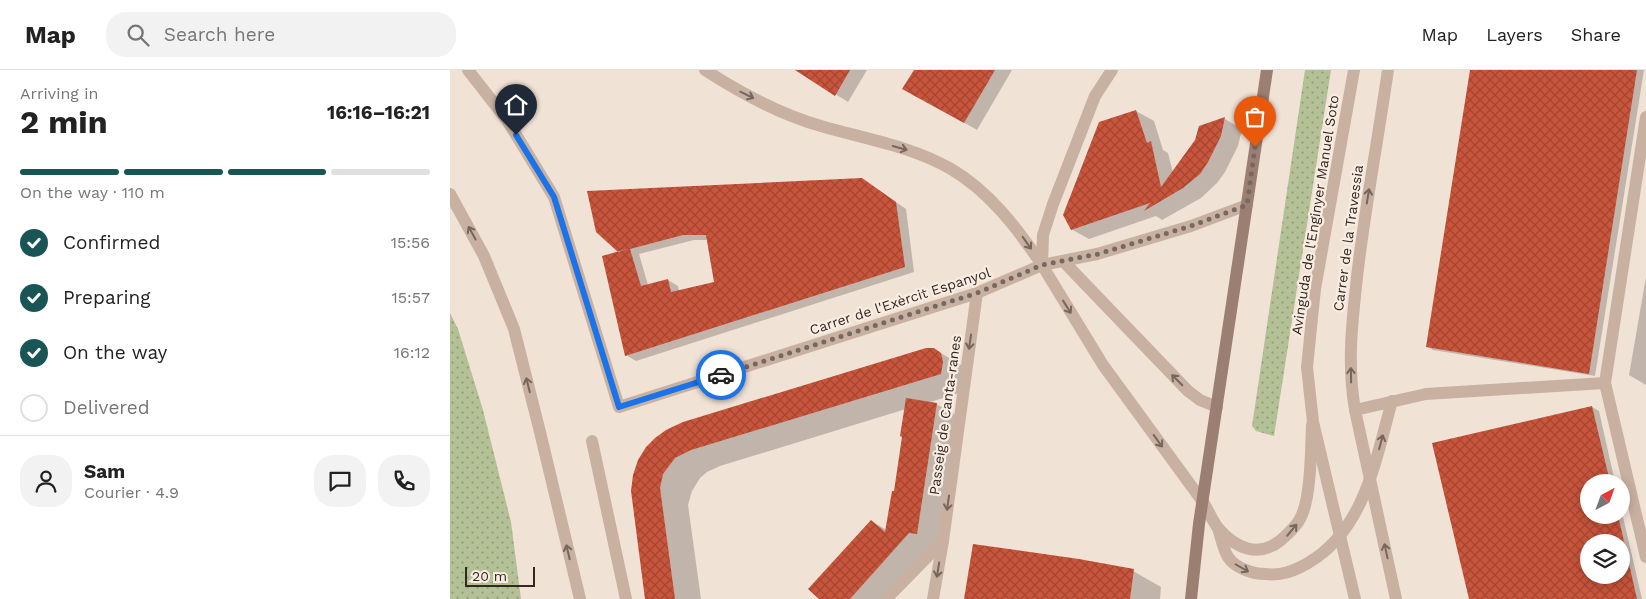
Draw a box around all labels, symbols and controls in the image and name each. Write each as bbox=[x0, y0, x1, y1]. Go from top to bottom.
search box bbox=[106, 12, 456, 57]
text: Map bbox=[25, 21, 76, 49]
icon: search bbox=[124, 21, 152, 49]
text: Search here bbox=[164, 23, 275, 46]
text: Map bbox=[1421, 24, 1458, 45]
text: Layers bbox=[1486, 24, 1543, 45]
text: Share bbox=[1571, 24, 1621, 45]
text: Arriving in bbox=[20, 84, 98, 103]
pin bbox=[495, 84, 537, 135]
one-way arrow bbox=[739, 90, 754, 100]
icon: home bbox=[502, 91, 530, 119]
street label: Avinguda de l'Enginyer Manuel Soto bbox=[1288, 94, 1342, 336]
pin bbox=[1234, 96, 1276, 147]
text: 16:16–16:21 bbox=[327, 101, 430, 124]
text: 2 min bbox=[20, 103, 108, 141]
icon: bag bbox=[1241, 103, 1269, 131]
one-way arrow bbox=[892, 143, 908, 153]
street label: Carrer de la Travessia bbox=[1330, 164, 1366, 312]
text: On the way · 110 m bbox=[20, 183, 165, 202]
one-way arrow bbox=[1364, 189, 1374, 205]
one-way arrow bbox=[466, 226, 476, 241]
icon: check bbox=[20, 229, 48, 257]
text: Confirmed bbox=[63, 231, 160, 254]
text: 15:56 bbox=[391, 233, 430, 252]
one-way arrow bbox=[1022, 236, 1032, 250]
street label: Carrer de l'Exèrcit Espanyol bbox=[808, 264, 993, 338]
icon: check bbox=[20, 284, 48, 312]
text: Preparing bbox=[63, 286, 150, 309]
text: 15:57 bbox=[391, 288, 430, 307]
one-way arrow bbox=[1062, 300, 1072, 314]
one-way arrow bbox=[965, 333, 975, 349]
street label: Passeig de Canta-ranes bbox=[926, 334, 964, 496]
icon: check bbox=[20, 339, 48, 367]
text: On the way bbox=[63, 341, 167, 364]
text: 16:12 bbox=[394, 343, 430, 362]
courier bbox=[696, 350, 746, 400]
icon: car bbox=[707, 361, 735, 389]
one-way arrow bbox=[1346, 367, 1355, 383]
one-way arrow bbox=[1170, 374, 1183, 386]
one-way arrow bbox=[523, 377, 532, 393]
text: Delivered bbox=[63, 396, 150, 419]
one-way arrow bbox=[1153, 434, 1163, 448]
one-way arrow bbox=[1376, 434, 1386, 450]
button: person bbox=[20, 455, 72, 507]
button: chat bbox=[314, 455, 366, 507]
button: phone bbox=[378, 455, 430, 507]
text: Sam bbox=[84, 460, 125, 483]
north arrow bbox=[1580, 474, 1630, 524]
map controls bbox=[1580, 474, 1630, 584]
text: Courier · 4.9 bbox=[84, 483, 179, 502]
one-way arrow bbox=[943, 494, 953, 510]
one-way arrow bbox=[1286, 523, 1297, 536]
button: layers bbox=[1580, 534, 1630, 584]
one-way arrow bbox=[563, 544, 572, 560]
one-way arrow bbox=[1381, 544, 1390, 560]
one-way arrow bbox=[932, 562, 942, 578]
one-way arrow bbox=[1235, 563, 1249, 573]
scale bar bbox=[465, 564, 535, 587]
text: 20 m bbox=[472, 568, 507, 584]

